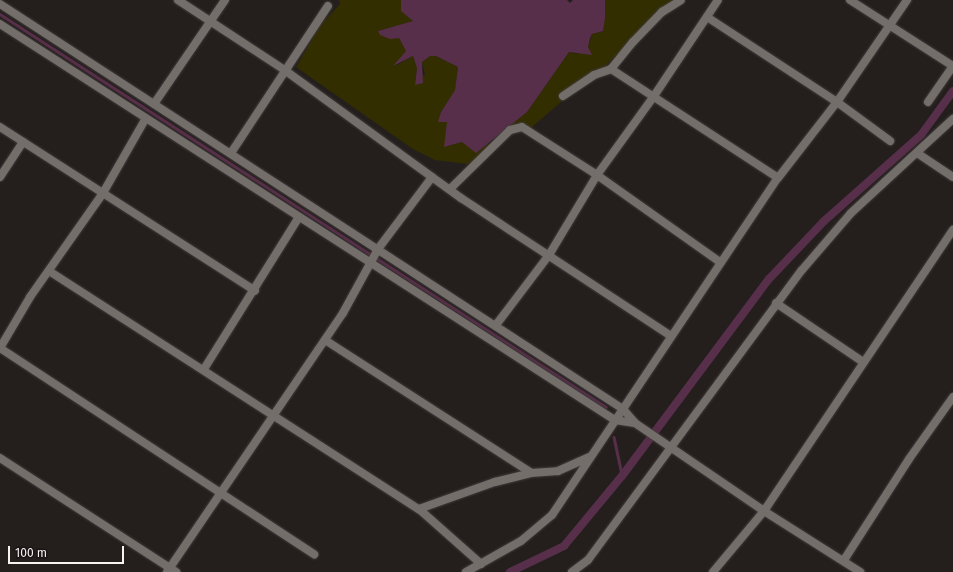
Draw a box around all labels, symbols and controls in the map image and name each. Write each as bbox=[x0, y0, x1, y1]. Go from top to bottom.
scale bar bbox=[10, 538, 126, 564]
text: 100 m bbox=[15, 546, 47, 560]

